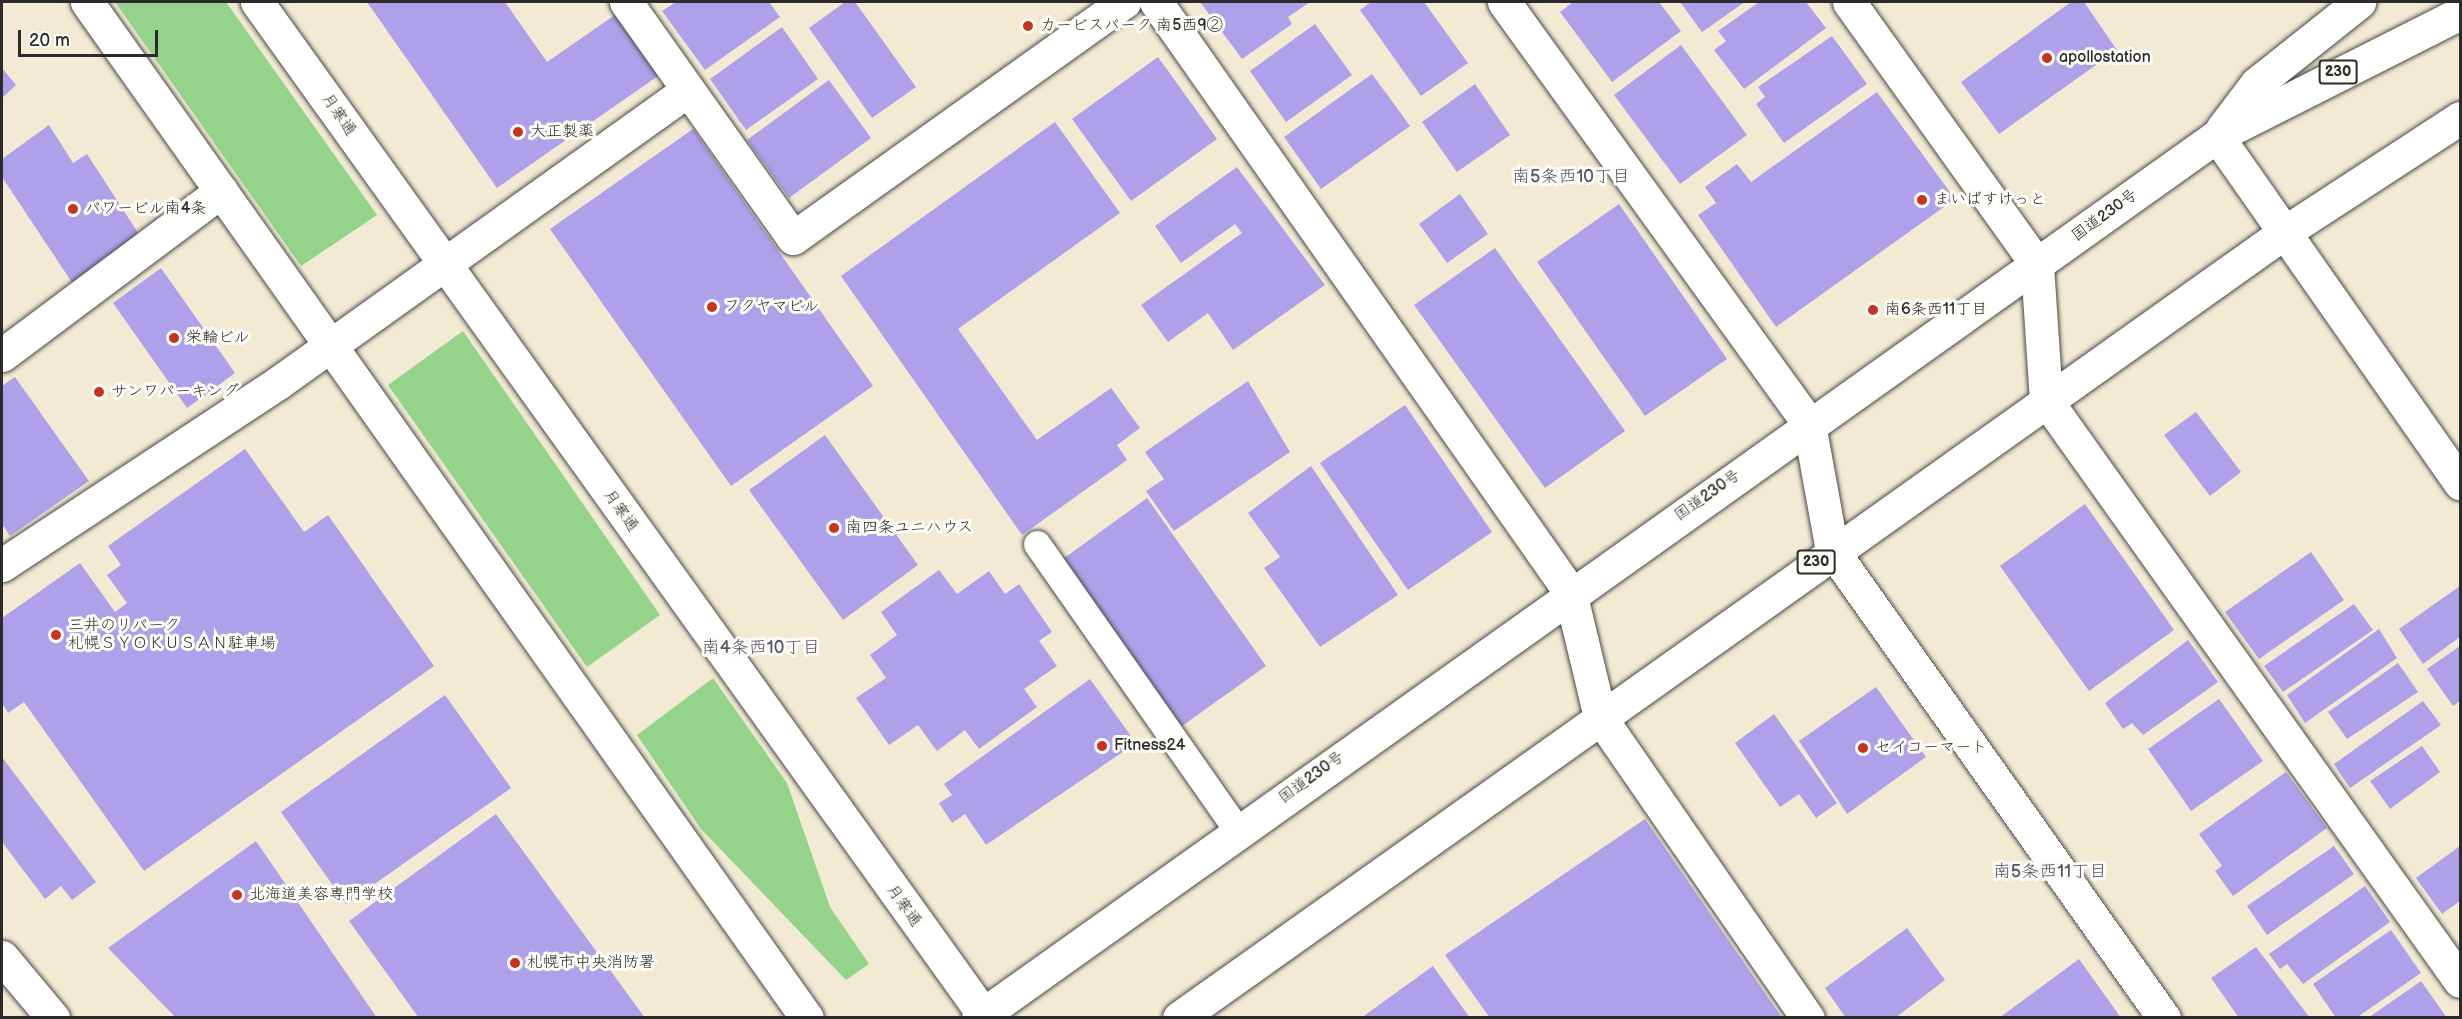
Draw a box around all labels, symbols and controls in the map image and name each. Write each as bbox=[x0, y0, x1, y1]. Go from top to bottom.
place label: カービスパーク 南5西9② bbox=[1040, 16, 1223, 36]
scale bar bbox=[21, 18, 160, 56]
marker: カービスパーク 南5西9② bbox=[1021, 19, 1035, 33]
text: 20 m bbox=[29, 30, 70, 51]
place label: apollostation bbox=[2059, 48, 2151, 68]
marker: apollostation bbox=[2040, 51, 2054, 65]
road number: 230 bbox=[2318, 60, 2358, 84]
street label: 月寒通 bbox=[316, 90, 360, 140]
place label: 大正製薬 bbox=[530, 122, 594, 142]
marker: 大正製薬 bbox=[511, 125, 525, 139]
district label: 南5条西10丁目 bbox=[1512, 166, 1630, 188]
street label: 国道230号 bbox=[2068, 186, 2142, 246]
place label: まいばすけっと bbox=[1934, 190, 2046, 210]
marker: まいばすけっと bbox=[1915, 193, 1929, 207]
place label: パワービル南4条 bbox=[85, 199, 207, 219]
marker: パワービル南4条 bbox=[66, 202, 80, 216]
place label: フクヤマビル bbox=[724, 297, 820, 317]
marker: フクヤマビル bbox=[705, 300, 719, 314]
place label: 南6条西11丁目 bbox=[1885, 300, 1987, 320]
marker: 南6条西11丁目 bbox=[1866, 303, 1880, 317]
place label: 栄輪ビル bbox=[186, 328, 250, 348]
marker: 栄輪ビル bbox=[167, 331, 181, 345]
place label: サンワパーキング bbox=[111, 382, 239, 402]
marker: サンワパーキング bbox=[92, 385, 106, 399]
street label: 国道230号 bbox=[1671, 466, 1745, 526]
street label: 月寒通 bbox=[598, 486, 642, 536]
place label: 南四条ユニハウス bbox=[846, 518, 974, 538]
marker: 南四条ユニハウス bbox=[827, 521, 841, 535]
road number: 230 bbox=[1796, 550, 1836, 574]
place label: 三井のリパーク 札幌ＳＹＯＫＵＳＡＮ駐車場 bbox=[68, 616, 276, 654]
marker: 三井のリパーク 札幌ＳＹＯＫＵＳＡＮ駐車場 bbox=[49, 628, 63, 642]
district label: 南4条西10丁目 bbox=[702, 637, 820, 659]
place label: Fitness24 bbox=[1114, 736, 1186, 756]
place label: セイコーマート bbox=[1875, 738, 1987, 758]
marker: Fitness24 bbox=[1095, 739, 1109, 753]
marker: セイコーマート bbox=[1856, 741, 1870, 755]
street label: 国道230号 bbox=[1275, 748, 1349, 808]
district label: 南5条西11丁目 bbox=[1993, 861, 2107, 883]
street label: 月寒通 bbox=[881, 881, 925, 931]
place label: 北海道美容専門学校 bbox=[249, 885, 393, 905]
marker: 北海道美容専門学校 bbox=[230, 888, 244, 902]
place label: 札幌市中央消防署 bbox=[527, 953, 655, 973]
marker: 札幌市中央消防署 bbox=[508, 956, 522, 970]

